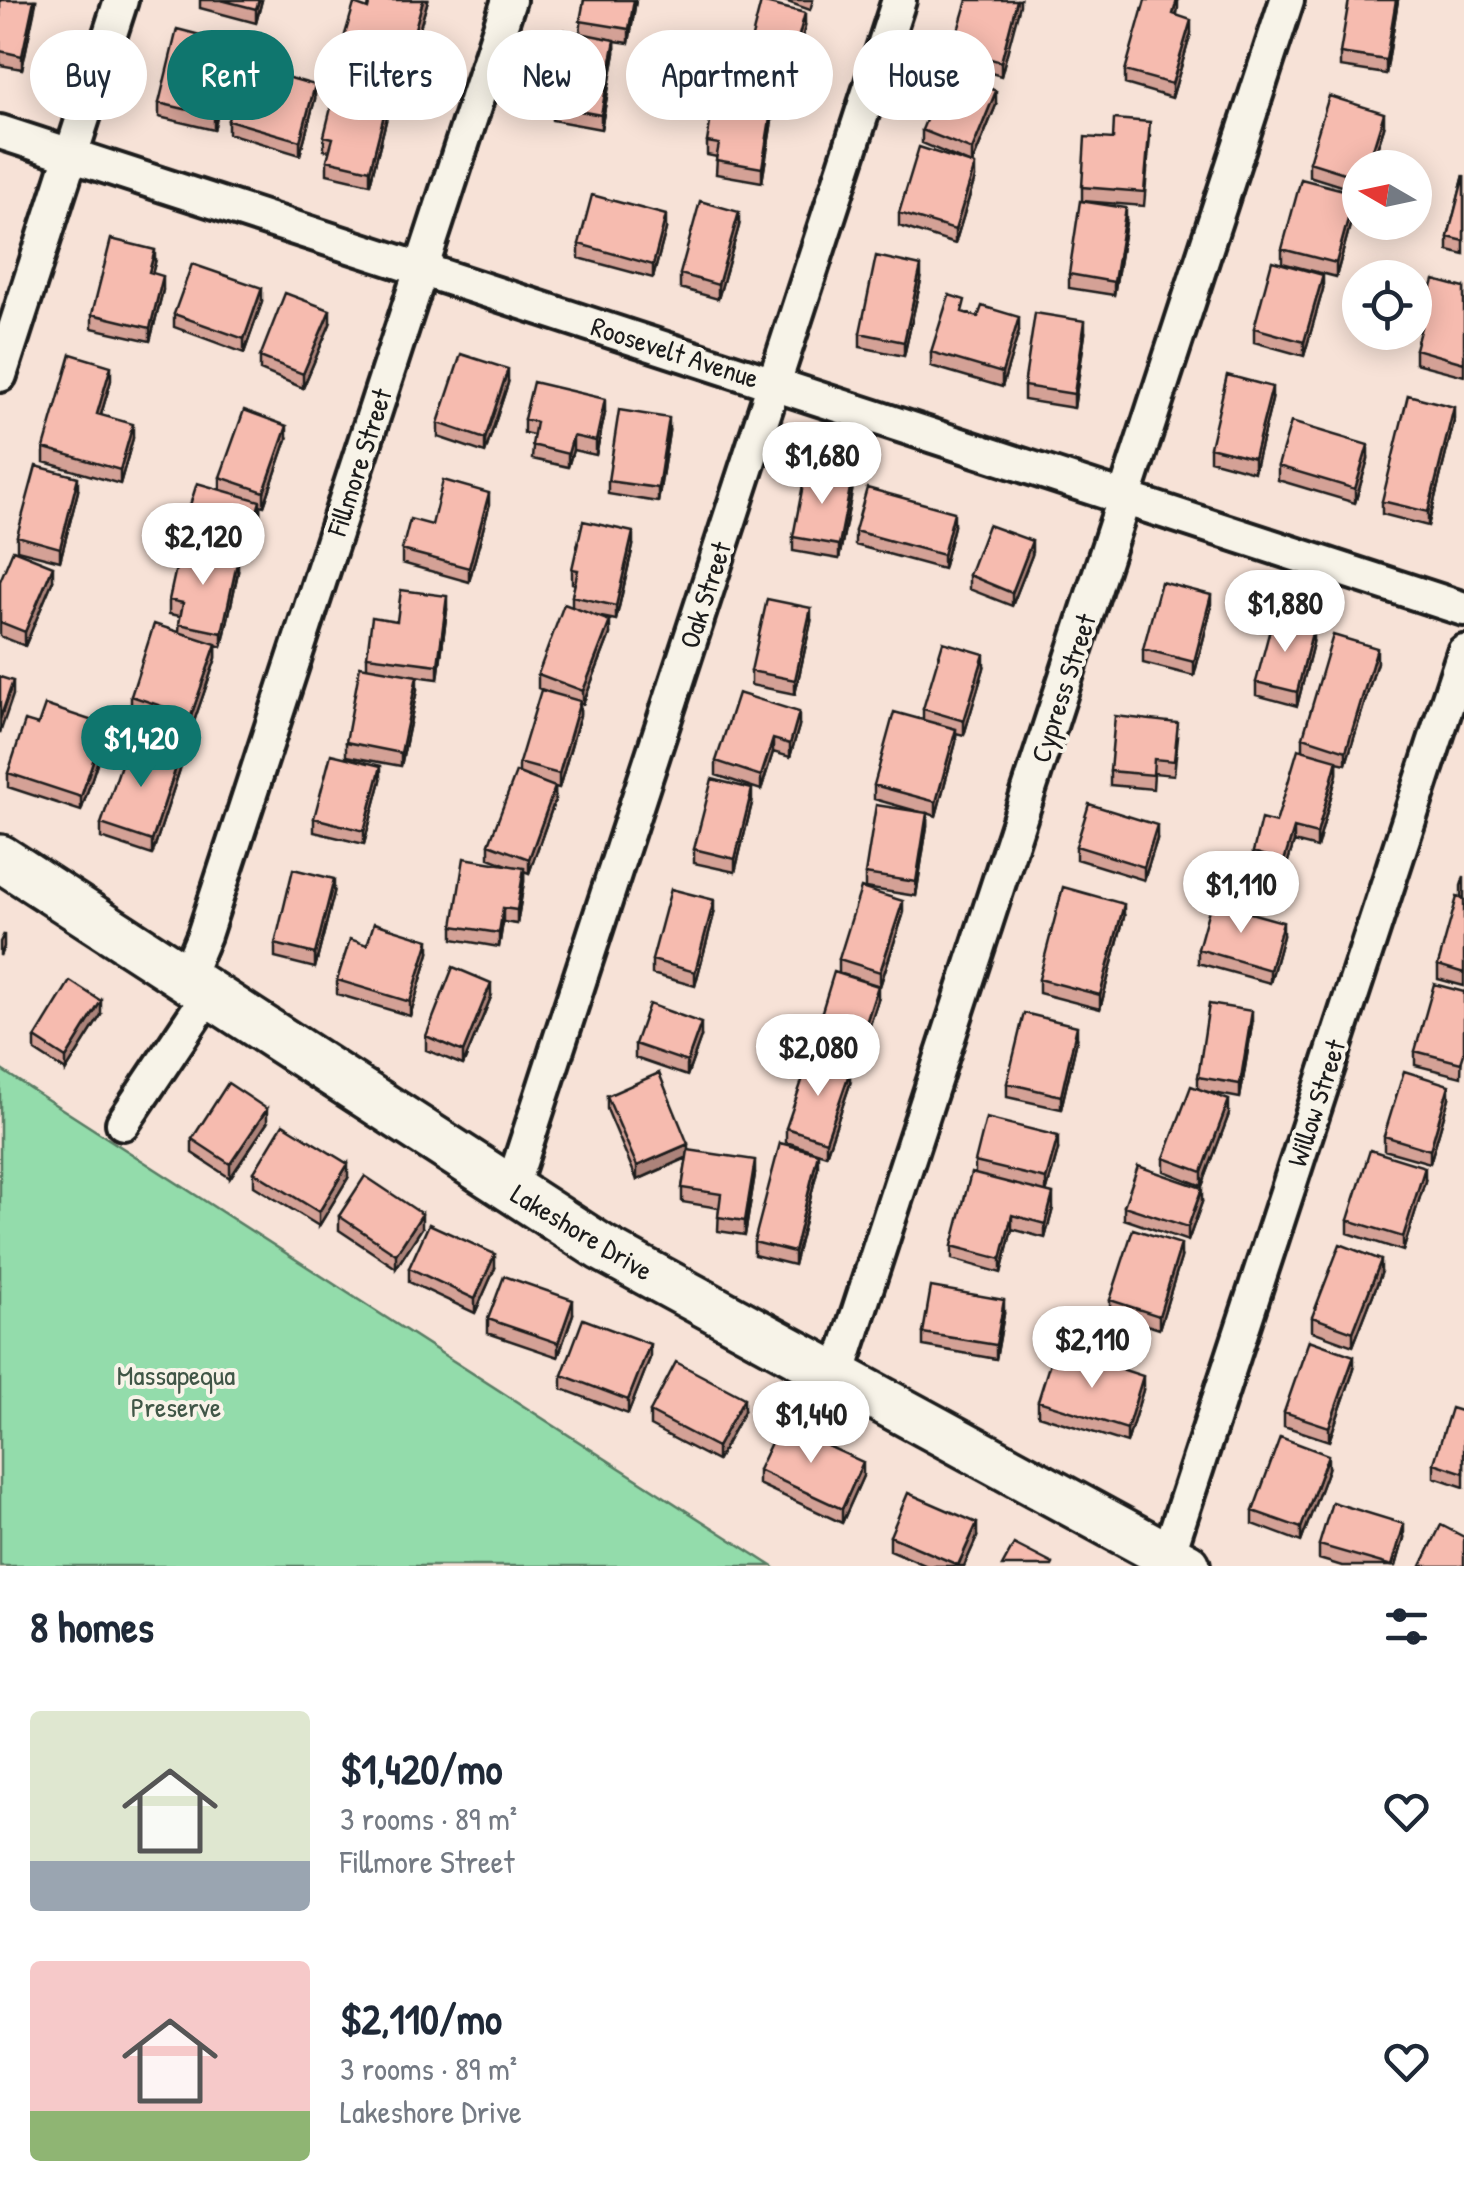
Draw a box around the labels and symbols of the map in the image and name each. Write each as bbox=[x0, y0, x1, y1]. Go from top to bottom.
north arrow bbox=[1342, 150, 1432, 240]
street label: Roosevelt Avenue bbox=[586, 307, 764, 397]
street label: Fillmore Street bbox=[317, 383, 401, 541]
pin: $1,680 bbox=[741, 422, 903, 507]
pin: $2,120 bbox=[122, 503, 284, 588]
street label: Oak Street bbox=[670, 537, 740, 653]
pin: $1,880 bbox=[1204, 570, 1366, 655]
street label: Cypress Street bbox=[1021, 608, 1105, 767]
pin: $1,420 bbox=[60, 705, 222, 790]
pin: $1,110 bbox=[1160, 851, 1322, 936]
pin: $2,080 bbox=[737, 1014, 899, 1099]
street label: Willow Street bbox=[1278, 1034, 1354, 1171]
street label: Lakeshore Drive bbox=[504, 1175, 660, 1289]
pin: $2,110 bbox=[1011, 1306, 1173, 1391]
park label: Massapequa Preserve bbox=[117, 1356, 235, 1426]
pin: $1,440 bbox=[730, 1381, 892, 1466]

